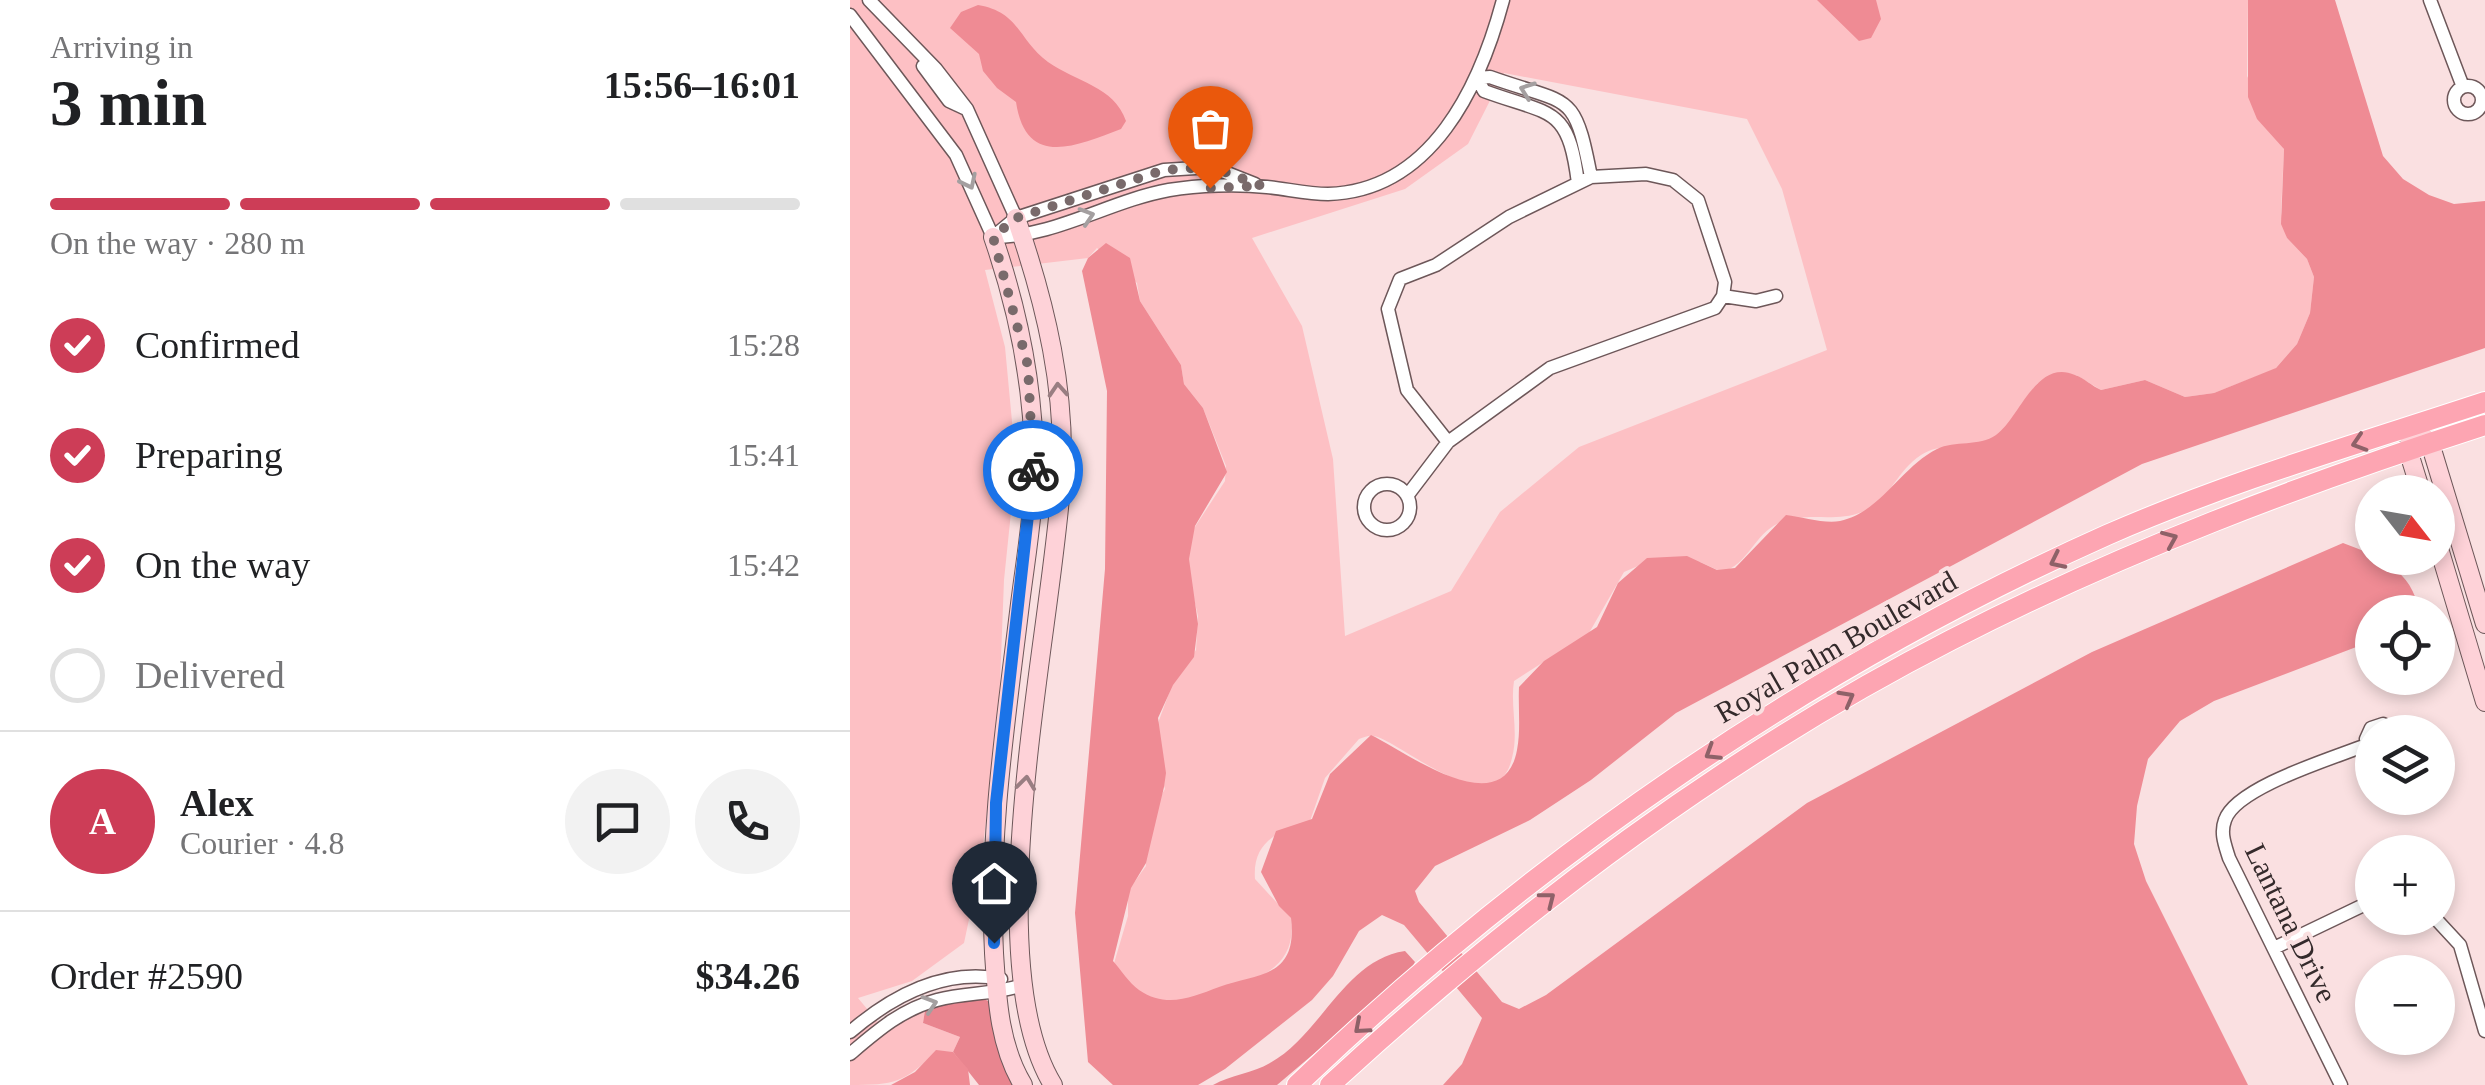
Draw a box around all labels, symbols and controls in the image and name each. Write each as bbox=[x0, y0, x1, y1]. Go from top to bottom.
text: Arriving in bbox=[50, 29, 193, 65]
text: 15:56–16:01 bbox=[604, 64, 800, 106]
text: 3 min bbox=[50, 67, 207, 139]
one-way arrow bbox=[1519, 81, 1536, 102]
pin bbox=[1168, 86, 1253, 189]
icon: bag bbox=[1183, 101, 1238, 156]
one-way arrow bbox=[957, 171, 977, 189]
one-way arrow bbox=[1078, 208, 1095, 228]
text: On the way · 280 m bbox=[50, 225, 305, 261]
icon: check bbox=[50, 318, 105, 373]
text: Confirmed bbox=[135, 324, 300, 366]
text: 15:28 bbox=[727, 327, 800, 363]
one-way arrow bbox=[1048, 382, 1070, 398]
courier bbox=[983, 420, 1083, 520]
icon: check bbox=[50, 428, 105, 483]
one-way arrow bbox=[2351, 431, 2368, 452]
text: Preparing bbox=[135, 434, 283, 476]
text: 15:41 bbox=[727, 437, 800, 473]
icon: bike bbox=[1006, 443, 1061, 498]
north arrow bbox=[2355, 475, 2455, 575]
map controls bbox=[2355, 475, 2455, 1055]
one-way arrow bbox=[2159, 531, 2177, 551]
icon: check bbox=[50, 538, 105, 593]
text: On the way bbox=[135, 544, 310, 586]
text: 15:42 bbox=[727, 547, 800, 583]
one-way arrow bbox=[2049, 548, 2067, 568]
street label: Royal Palm Boulevard bbox=[1709, 564, 1962, 729]
button: locate bbox=[2355, 595, 2455, 695]
text: Delivered bbox=[135, 654, 285, 696]
one-way arrow bbox=[1836, 691, 1854, 711]
button: layers bbox=[2355, 715, 2455, 815]
one-way arrow bbox=[1705, 741, 1723, 760]
button: chat bbox=[565, 769, 670, 874]
button: phone bbox=[695, 769, 800, 874]
one-way arrow bbox=[1015, 775, 1036, 791]
text: Alex bbox=[180, 782, 254, 824]
text: A bbox=[89, 800, 116, 842]
text: Courier · 4.8 bbox=[180, 825, 344, 861]
button: + bbox=[2355, 835, 2455, 935]
street label: Lantana Drive bbox=[2239, 838, 2344, 1007]
pin bbox=[952, 841, 1037, 944]
icon: home bbox=[967, 856, 1022, 911]
one-way arrow bbox=[1537, 893, 1555, 911]
text: Order #2590 bbox=[50, 955, 243, 997]
text: $34.26 bbox=[696, 955, 800, 997]
button: − bbox=[2355, 955, 2455, 1055]
one-way arrow bbox=[920, 995, 937, 1015]
one-way arrow bbox=[1354, 1016, 1373, 1034]

